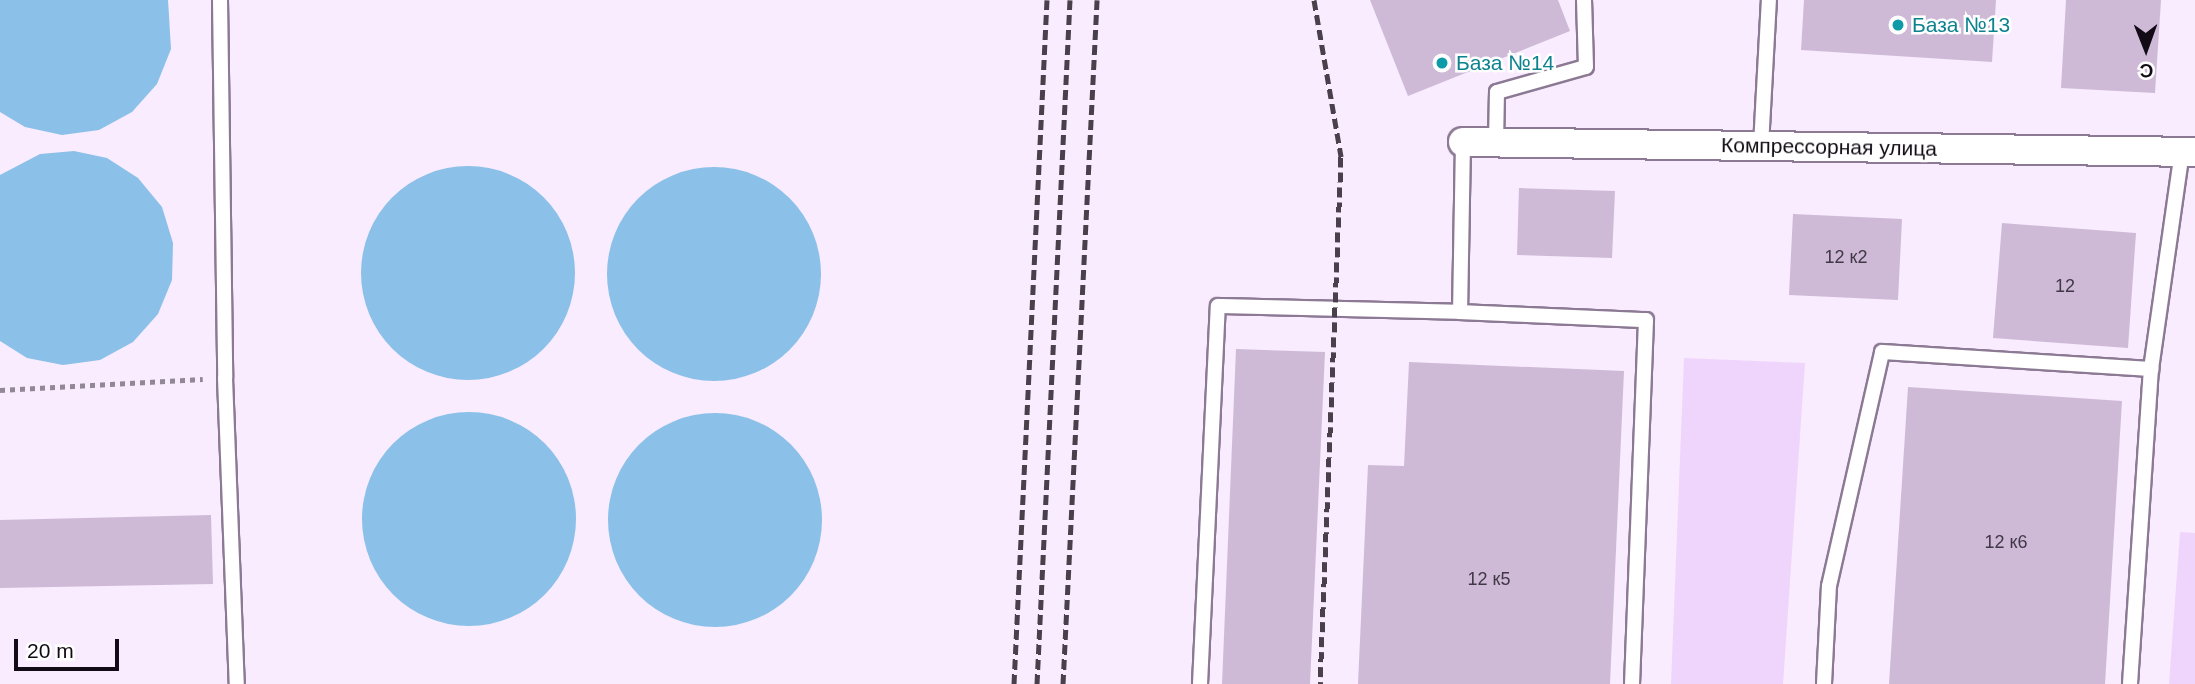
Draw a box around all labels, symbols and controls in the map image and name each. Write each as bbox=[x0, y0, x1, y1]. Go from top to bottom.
place label: База №13 bbox=[1912, 12, 2010, 38]
north arrow bbox=[2111, 14, 2181, 84]
marker: База №13 bbox=[1890, 17, 1906, 33]
place label: База №14 bbox=[1456, 50, 1554, 76]
marker: База №14 bbox=[1434, 55, 1450, 71]
text: С bbox=[2139, 60, 2153, 81]
street label: Компрессорная улица bbox=[1721, 133, 1937, 161]
house number: 12 к2 bbox=[1825, 246, 1867, 268]
house number: 12 bbox=[2055, 275, 2075, 297]
house number: 12 к6 bbox=[1985, 531, 2027, 553]
house number: 12 к5 bbox=[1468, 568, 1510, 590]
scale bar bbox=[18, 624, 122, 668]
text: 20 m bbox=[27, 639, 74, 662]

